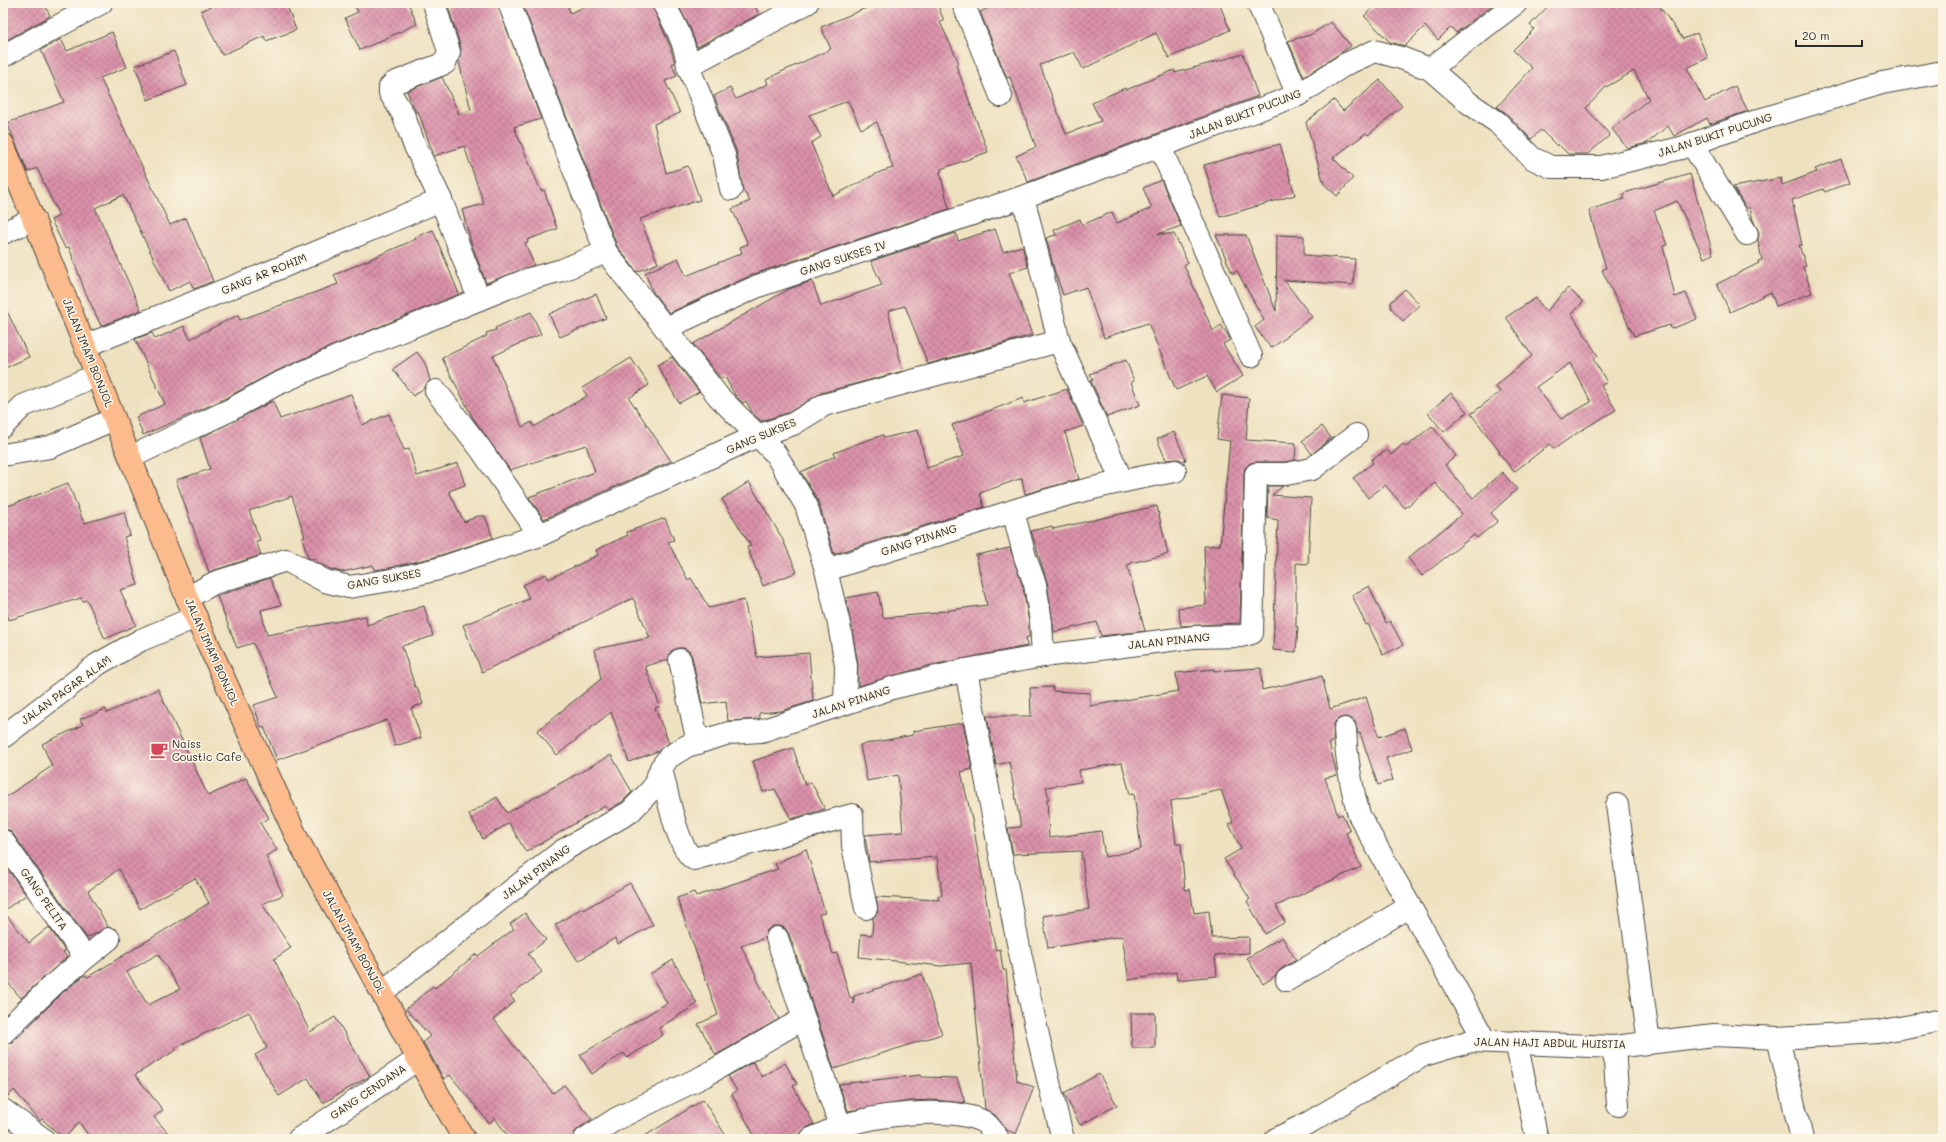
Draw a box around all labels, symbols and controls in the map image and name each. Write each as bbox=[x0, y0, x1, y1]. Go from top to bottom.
scale bar bbox=[1796, 22, 1862, 48]
text: 20 m bbox=[1802, 27, 1830, 43]
street label: JALAN BUKIT PUCUNG bbox=[1186, 85, 1303, 142]
street label: JALAN BUKIT PUCUNG bbox=[1656, 109, 1774, 160]
street label: GANG SUKSES IV bbox=[798, 237, 888, 279]
street label: GANG AR ROHIM bbox=[219, 250, 309, 298]
street label: JALAN IMAM BONJOL bbox=[60, 296, 117, 410]
street label: GANG SUKSES bbox=[724, 414, 798, 457]
street label: GANG PINANG bbox=[879, 520, 959, 559]
street label: GANG SUKSES bbox=[346, 565, 422, 592]
street label: JALAN IMAM BONJOL bbox=[182, 596, 243, 708]
street label: JALAN PINANG bbox=[1127, 629, 1211, 652]
street label: JALAN PAGAR ALAM bbox=[18, 652, 114, 727]
street label: JALAN PINANG bbox=[809, 682, 892, 721]
place label: Naiss Coustic Cafe bbox=[172, 736, 242, 764]
cafe icon: Naiss Coustic Cafe bbox=[149, 740, 169, 760]
street label: JALAN PINANG bbox=[498, 841, 573, 902]
street label: GANG PELITA bbox=[17, 865, 71, 933]
street label: JALAN IMAM BONJOL bbox=[320, 887, 389, 996]
street label: JALAN HAJI ABDUL HUISTIA bbox=[1474, 1034, 1626, 1051]
street label: GANG CENDANA bbox=[327, 1061, 409, 1123]

